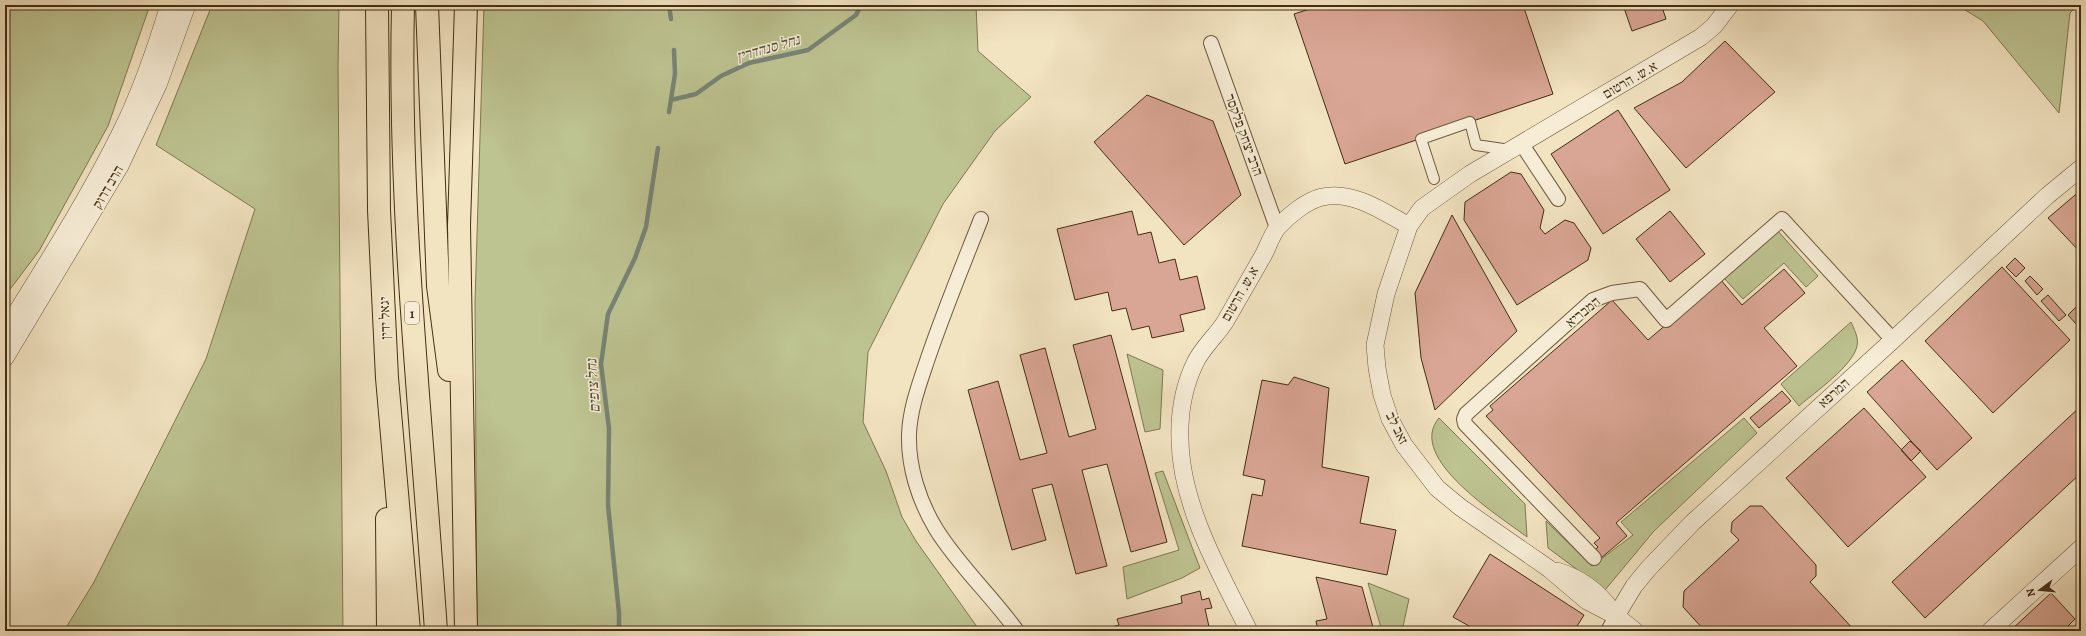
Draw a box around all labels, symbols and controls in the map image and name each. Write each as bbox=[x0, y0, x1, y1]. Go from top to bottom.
water label: נחל סנהדרין bbox=[734, 29, 803, 67]
street label: א.ש. הרטום bbox=[1599, 57, 1661, 103]
street label: הרב יצחק פלקסר bbox=[1220, 91, 1268, 179]
street label: הרב דרוק bbox=[88, 162, 128, 212]
street label: א.ש. הרטום bbox=[1217, 263, 1263, 325]
street label: המבריא bbox=[1562, 292, 1604, 332]
street label: יגאל ידין bbox=[375, 296, 395, 340]
road number: 1 bbox=[405, 302, 419, 324]
water label: נחל צופים bbox=[581, 357, 605, 414]
street label: המרפא bbox=[1814, 374, 1854, 412]
street label: זאב לב bbox=[1381, 409, 1413, 447]
north arrow bbox=[2020, 570, 2060, 610]
text: N bbox=[2023, 587, 2039, 599]

